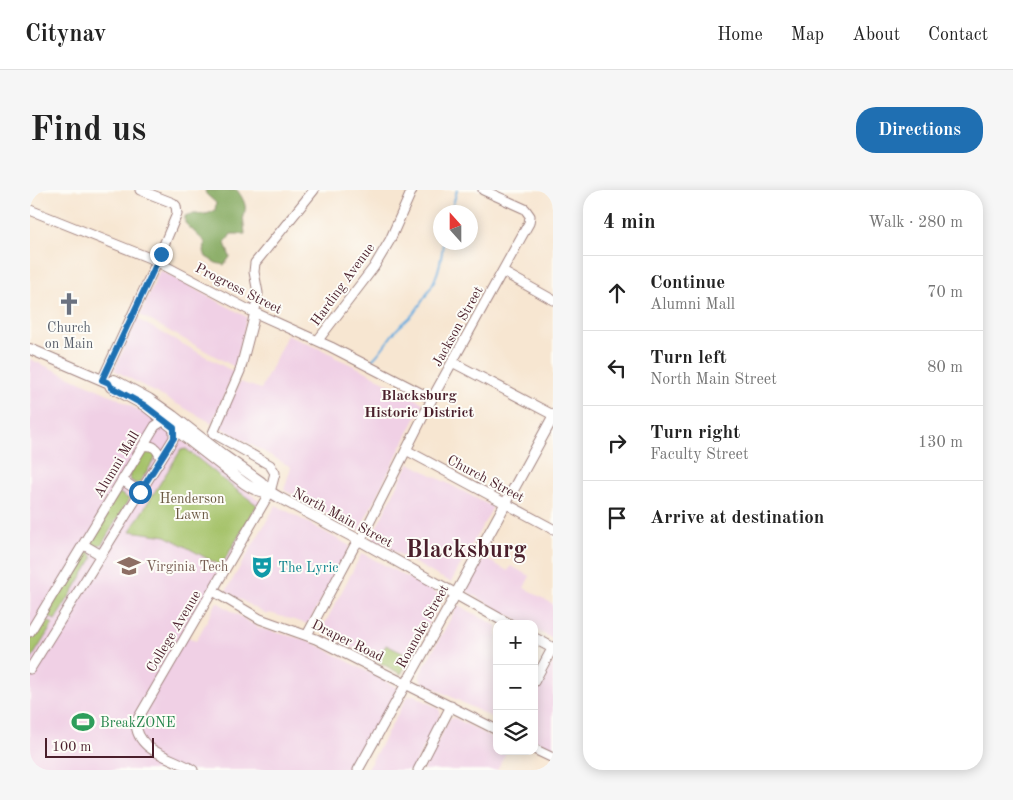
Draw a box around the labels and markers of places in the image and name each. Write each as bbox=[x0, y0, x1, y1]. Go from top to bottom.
church icon: Church on Main bbox=[56, 291, 82, 317]
place label: Church on Main bbox=[45, 321, 94, 351]
school or university icon: Virginia Tech bbox=[116, 553, 142, 579]
theatre icon: The Lyric bbox=[249, 554, 275, 580]
place label: Virginia Tech bbox=[146, 560, 229, 574]
place label: The Lyric bbox=[278, 561, 338, 575]
sports icon: BreakZONE bbox=[70, 709, 96, 735]
place label: BreakZONE bbox=[100, 716, 175, 730]

